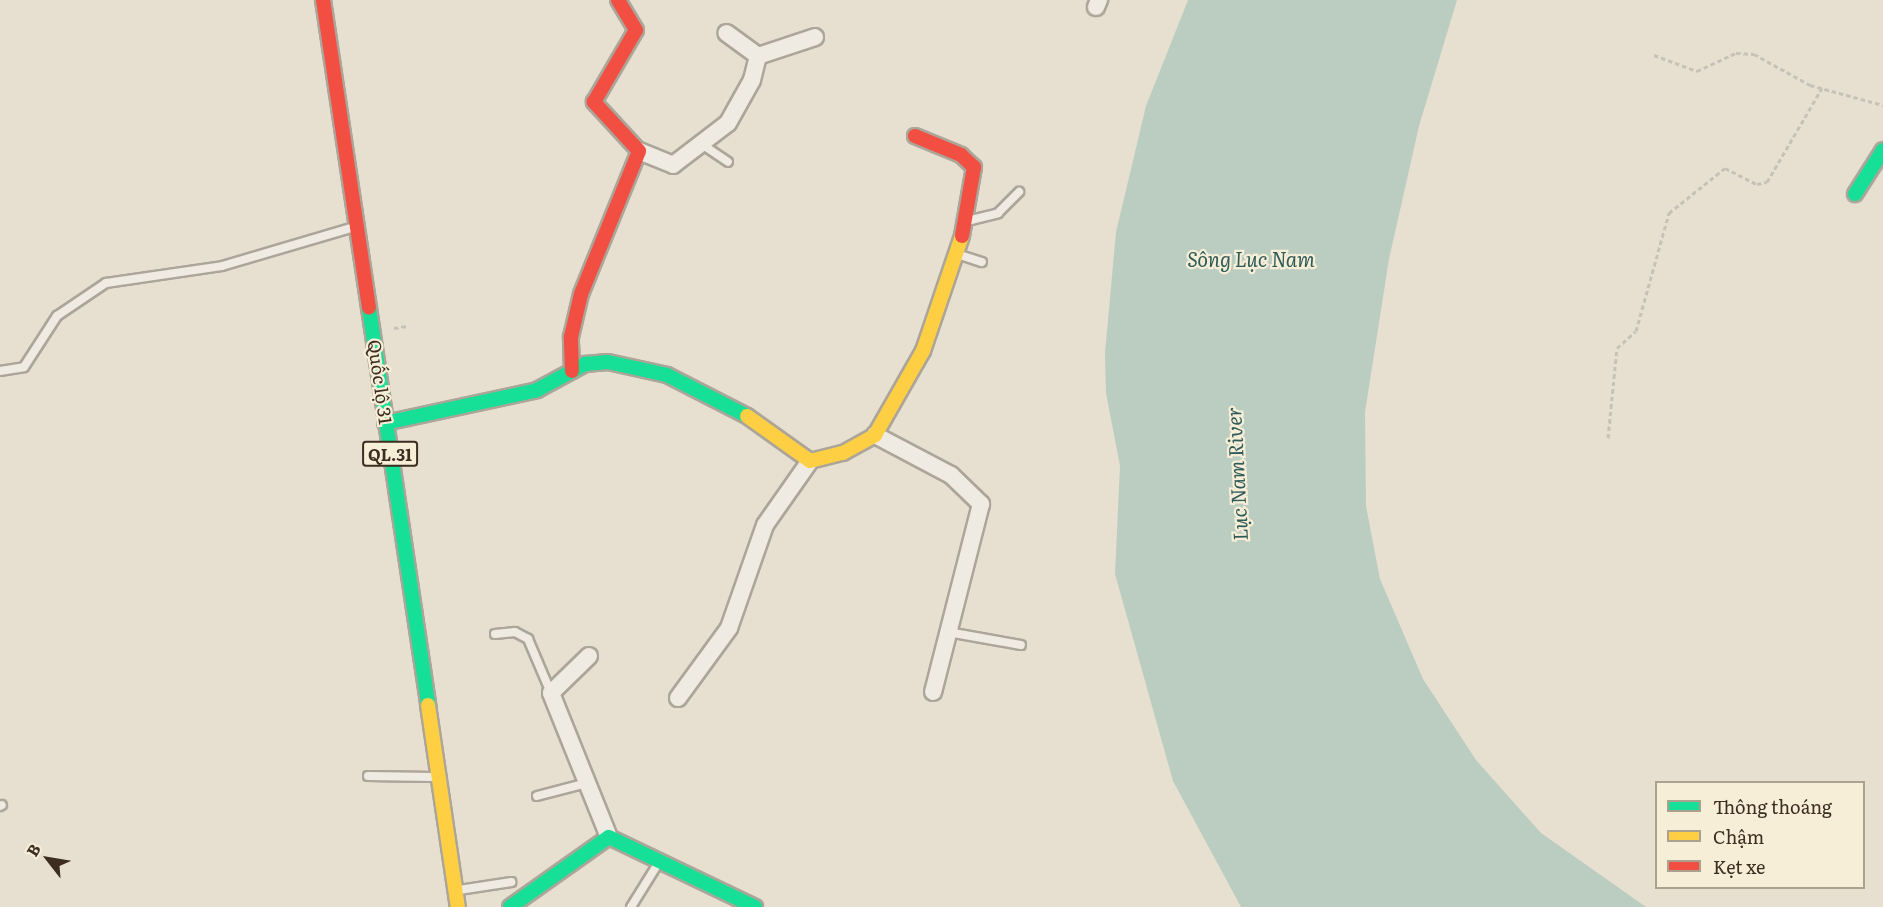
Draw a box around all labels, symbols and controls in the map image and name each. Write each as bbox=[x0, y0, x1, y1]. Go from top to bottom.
water label: Sông Lục Nam bbox=[1187, 246, 1315, 270]
street label: Quốc lộ 31 bbox=[363, 338, 397, 426]
water label: Lục Nam River bbox=[1221, 407, 1251, 541]
road number: QL.31 bbox=[362, 441, 418, 467]
legend bbox=[1655, 781, 1865, 889]
text: Thông thoáng bbox=[1713, 793, 1832, 820]
text: Chậm bbox=[1713, 823, 1764, 850]
north arrow bbox=[18, 829, 78, 889]
text: B bbox=[19, 839, 46, 861]
text: Kẹt xe bbox=[1713, 853, 1765, 880]

